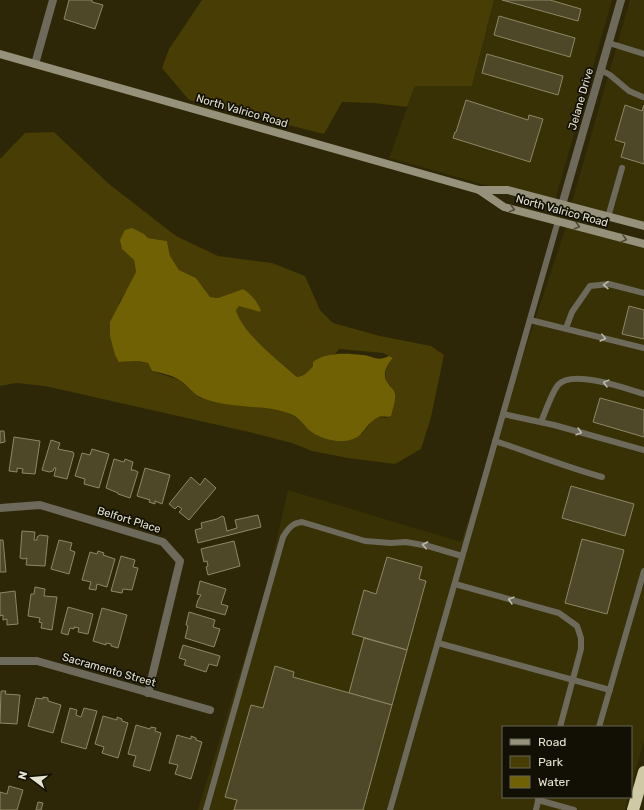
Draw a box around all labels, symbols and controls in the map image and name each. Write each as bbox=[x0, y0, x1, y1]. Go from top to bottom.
street label: Jelane Drive bbox=[566, 67, 596, 131]
street label: North Valrico Road bbox=[195, 92, 289, 130]
street label: North Valrico Road bbox=[515, 192, 609, 230]
one-way arrow bbox=[508, 204, 515, 213]
one-way arrow bbox=[574, 221, 581, 230]
one-way arrow bbox=[621, 234, 627, 242]
one-way arrow bbox=[603, 281, 609, 289]
one-way arrow bbox=[600, 333, 607, 341]
one-way arrow bbox=[603, 379, 610, 388]
one-way arrow bbox=[575, 427, 582, 436]
street label: Belfort Place bbox=[96, 504, 162, 536]
one-way arrow bbox=[422, 542, 428, 550]
one-way arrow bbox=[508, 596, 515, 605]
street label: Sacramento Street bbox=[61, 650, 158, 690]
legend bbox=[502, 726, 632, 798]
text: Road bbox=[538, 735, 566, 749]
text: Park bbox=[538, 755, 564, 769]
north arrow bbox=[12, 758, 52, 798]
text: N bbox=[16, 770, 30, 781]
text: Water bbox=[538, 775, 570, 789]

